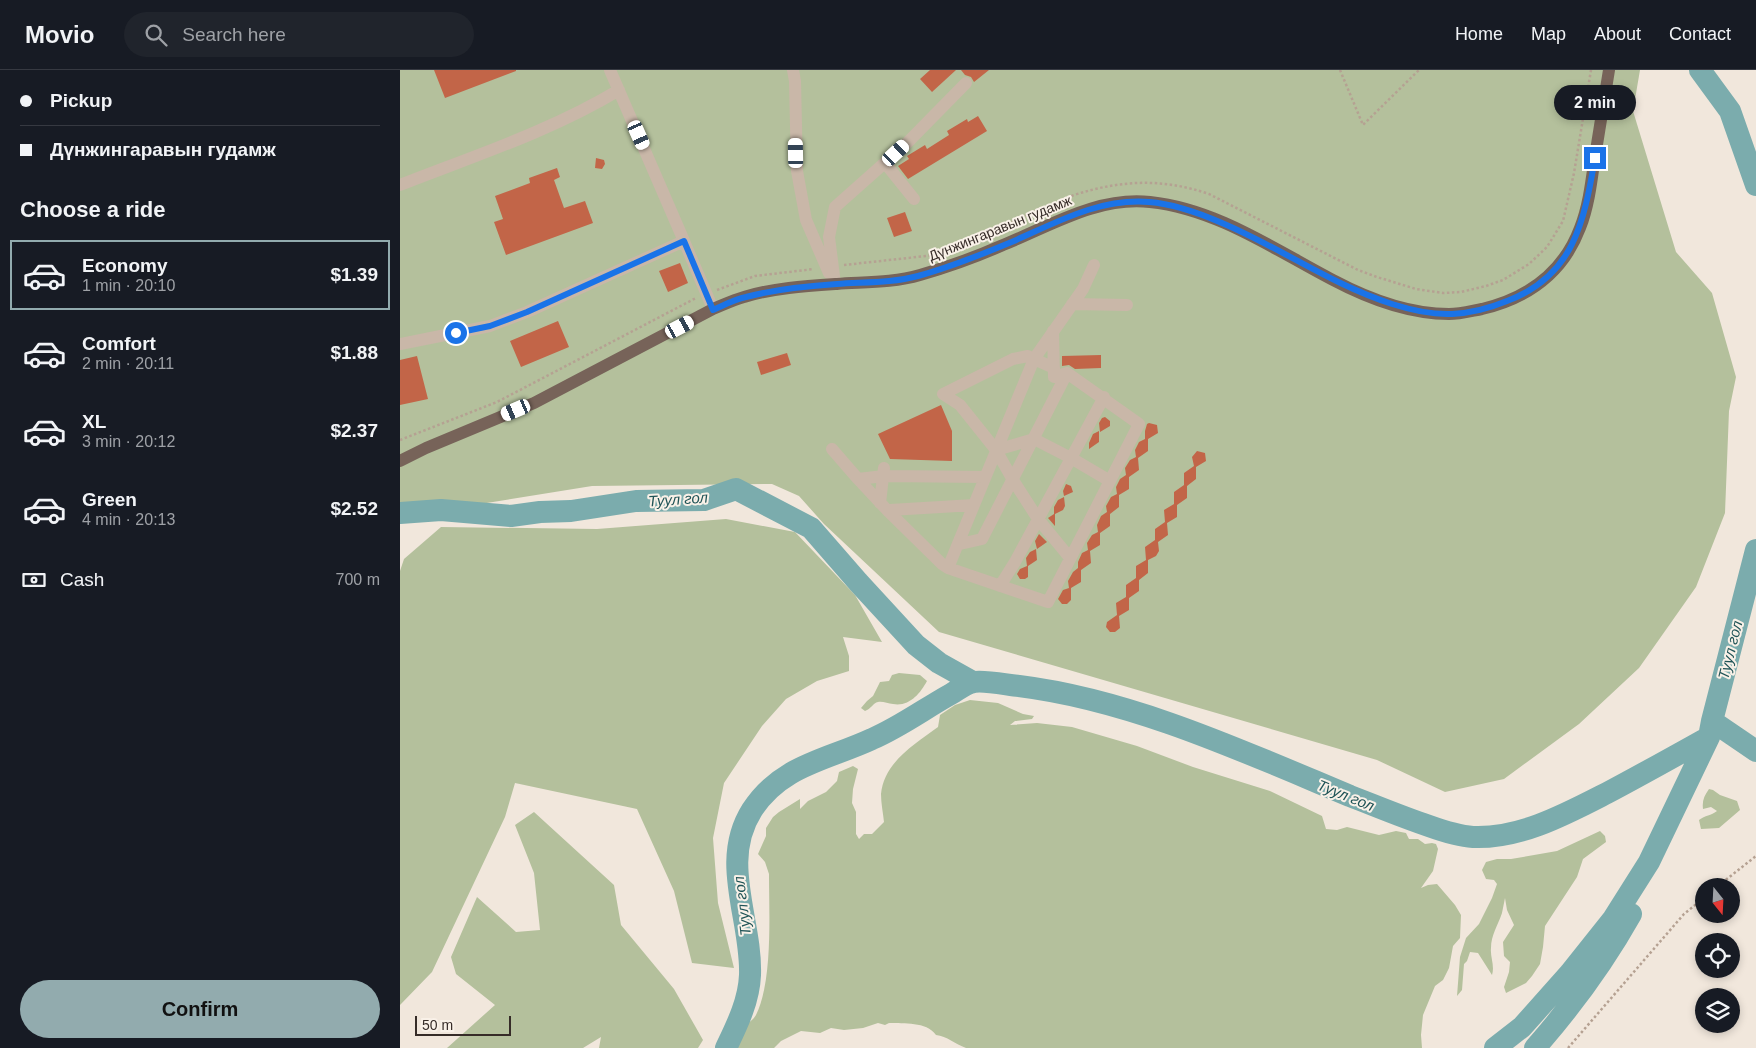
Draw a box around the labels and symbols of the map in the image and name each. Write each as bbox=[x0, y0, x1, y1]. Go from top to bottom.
callout: 2 min bbox=[1554, 86, 1636, 121]
car bbox=[626, 118, 651, 152]
car bbox=[879, 137, 912, 169]
car bbox=[788, 138, 803, 168]
route end bbox=[1584, 147, 1606, 169]
street label: Дүнжингаравын гудамж bbox=[926, 192, 1075, 264]
car bbox=[663, 313, 696, 341]
route start bbox=[445, 322, 467, 344]
car bbox=[499, 397, 532, 423]
water label: Туул гол bbox=[648, 488, 709, 510]
water label: Туул гол bbox=[1715, 618, 1746, 681]
water label: Туул гол bbox=[1315, 776, 1377, 814]
water label: Туул гол bbox=[730, 875, 754, 937]
north arrow bbox=[1695, 878, 1740, 922]
scale bar bbox=[415, 1013, 511, 1036]

